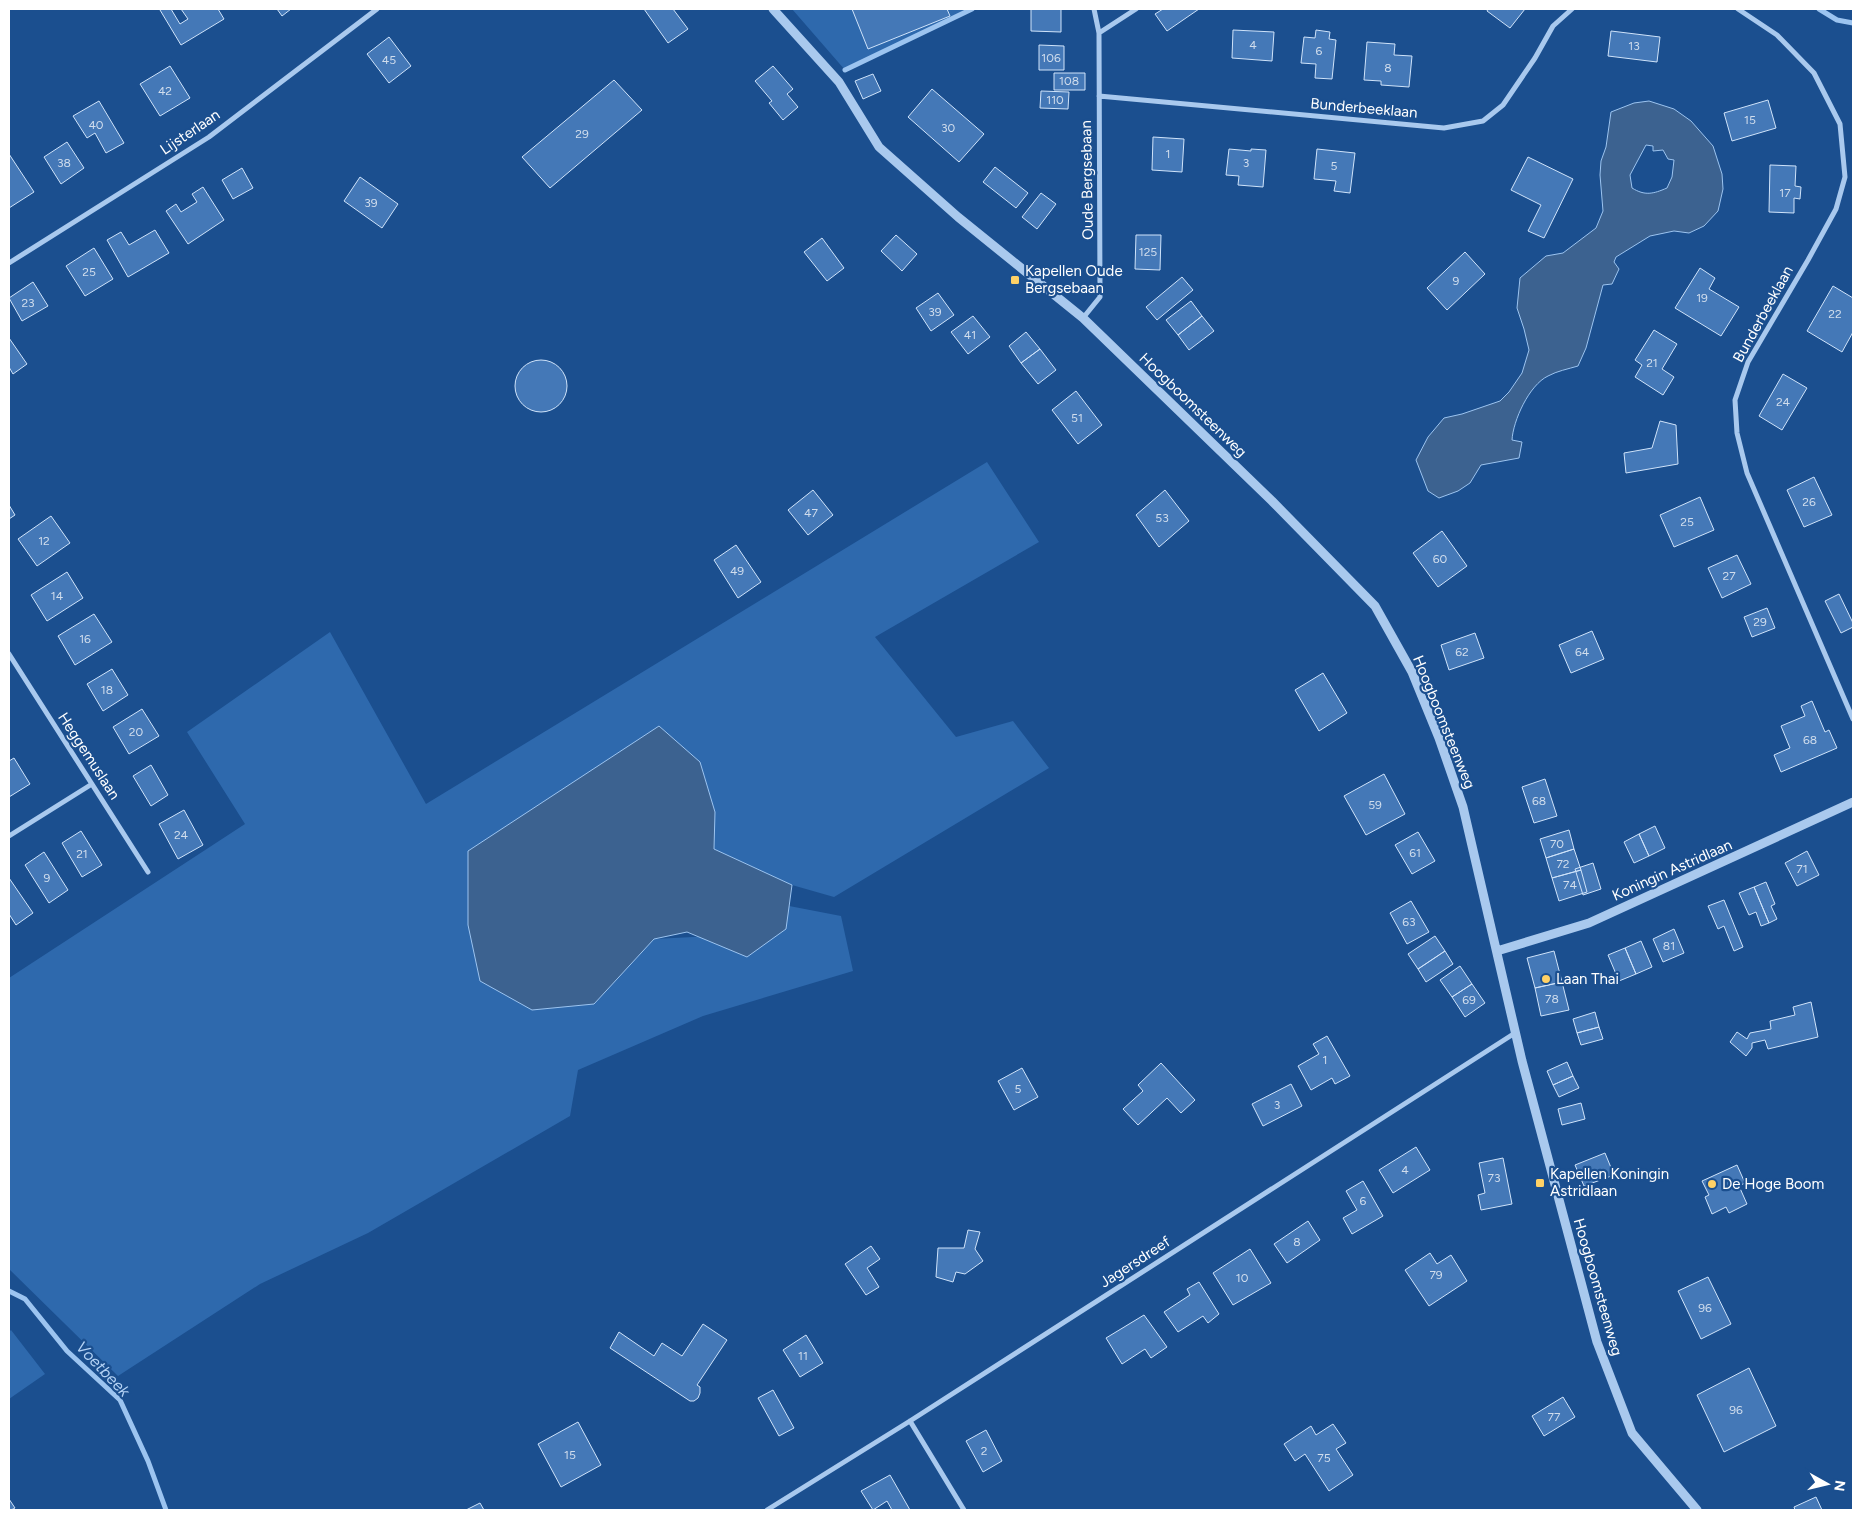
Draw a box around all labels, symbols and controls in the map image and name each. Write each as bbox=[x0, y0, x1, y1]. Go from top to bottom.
house number: 4 bbox=[1249, 38, 1257, 52]
house number: 13 bbox=[1628, 39, 1640, 53]
house number: 6 bbox=[1316, 44, 1323, 58]
house number: 106 bbox=[1041, 51, 1061, 65]
house number: 45 bbox=[382, 53, 396, 67]
house number: 8 bbox=[1384, 61, 1392, 75]
house number: 108 bbox=[1059, 74, 1079, 88]
house number: 42 bbox=[158, 84, 172, 98]
house number: 110 bbox=[1046, 93, 1064, 107]
street label: Bunderbeeklaan bbox=[1310, 94, 1418, 122]
street label: Lijsterlaan bbox=[157, 105, 223, 159]
house number: 15 bbox=[1744, 113, 1756, 127]
house number: 40 bbox=[88, 118, 104, 132]
street label: Oude Bergsebaan bbox=[1077, 120, 1097, 240]
house number: 30 bbox=[941, 121, 955, 135]
house number: 29 bbox=[575, 127, 589, 141]
house number: 1 bbox=[1166, 147, 1170, 161]
house number: 38 bbox=[57, 156, 71, 170]
house number: 3 bbox=[1243, 156, 1249, 170]
house number: 5 bbox=[1331, 159, 1338, 173]
house number: 17 bbox=[1779, 186, 1791, 200]
house number: 39 bbox=[364, 196, 378, 210]
house number: 125 bbox=[1139, 245, 1157, 259]
place label: Kapellen Oude Bergsebaan bbox=[1025, 262, 1123, 297]
street label: Bunderbeeklaan bbox=[1729, 263, 1797, 365]
house number: 25 bbox=[82, 265, 96, 279]
marker: Kapellen Oude Bergsebaan bbox=[1009, 274, 1021, 286]
house number: 9 bbox=[1453, 274, 1460, 288]
house number: 19 bbox=[1696, 291, 1708, 305]
house number: 23 bbox=[21, 296, 35, 310]
house number: 39 bbox=[928, 305, 942, 319]
house number: 22 bbox=[1828, 307, 1842, 321]
house number: 41 bbox=[964, 328, 976, 342]
street label: Hoogboomsteenweg bbox=[1136, 349, 1250, 461]
house number: 21 bbox=[1646, 356, 1658, 370]
house number: 24 bbox=[1776, 395, 1791, 409]
house number: 51 bbox=[1071, 411, 1083, 425]
house number: 26 bbox=[1802, 495, 1816, 509]
house number: 47 bbox=[804, 506, 818, 520]
house number: 53 bbox=[1155, 511, 1169, 525]
house number: 25 bbox=[1680, 515, 1694, 529]
house number: 12 bbox=[38, 534, 50, 548]
house number: 60 bbox=[1433, 552, 1448, 566]
house number: 49 bbox=[730, 564, 744, 578]
house number: 27 bbox=[1722, 569, 1736, 583]
house number: 14 bbox=[51, 589, 64, 603]
house number: 29 bbox=[1753, 615, 1767, 629]
house number: 16 bbox=[79, 632, 91, 646]
house number: 62 bbox=[1455, 645, 1469, 659]
house number: 64 bbox=[1575, 645, 1590, 659]
street label: Hoogboomsteenweg bbox=[1409, 653, 1479, 791]
house number: 18 bbox=[101, 683, 113, 697]
street label: Heggemuslaan bbox=[54, 709, 124, 803]
house number: 20 bbox=[129, 725, 144, 739]
house number: 68 bbox=[1803, 733, 1817, 747]
house number: 68 bbox=[1532, 794, 1546, 808]
house number: 59 bbox=[1368, 798, 1382, 812]
house number: 24 bbox=[174, 828, 189, 842]
street label: Koningin Astridlaan bbox=[1609, 835, 1735, 905]
house number: 70 bbox=[1550, 837, 1564, 851]
house number: 61 bbox=[1409, 846, 1421, 860]
house number: 21 bbox=[76, 847, 88, 861]
house number: 72 bbox=[1556, 857, 1570, 871]
house number: 71 bbox=[1796, 862, 1808, 876]
house number: 9 bbox=[44, 871, 51, 885]
house number: 74 bbox=[1563, 878, 1577, 892]
house number: 63 bbox=[1402, 915, 1416, 929]
house number: 81 bbox=[1663, 939, 1675, 953]
place label: Laan Thai bbox=[1556, 970, 1619, 988]
marker: Laan Thai bbox=[1540, 973, 1552, 985]
house number: 78 bbox=[1545, 992, 1559, 1006]
house number: 69 bbox=[1462, 993, 1476, 1007]
house number: 1 bbox=[1323, 1053, 1327, 1067]
house number: 5 bbox=[1015, 1082, 1022, 1096]
house number: 3 bbox=[1274, 1098, 1280, 1112]
house number: 4 bbox=[1401, 1163, 1409, 1177]
place label: Kapellen Koningin Astridlaan bbox=[1550, 1165, 1669, 1200]
house number: 73 bbox=[1488, 1171, 1500, 1185]
place label: De Hoge Boom bbox=[1722, 1175, 1824, 1193]
marker: Kapellen Koningin Astridlaan bbox=[1534, 1177, 1546, 1189]
marker: De Hoge Boom bbox=[1706, 1178, 1718, 1190]
house number: 6 bbox=[1360, 1194, 1367, 1208]
street label: Hoogboomsteenweg bbox=[1570, 1216, 1626, 1358]
street label: Jagersdreef bbox=[1096, 1232, 1174, 1291]
house number: 8 bbox=[1293, 1235, 1301, 1249]
house number: 79 bbox=[1429, 1268, 1443, 1282]
house number: 10 bbox=[1236, 1271, 1249, 1285]
house number: 96 bbox=[1698, 1301, 1712, 1315]
water label: Voetbeek bbox=[72, 1337, 135, 1401]
house number: 11 bbox=[798, 1349, 808, 1363]
house number: 96 bbox=[1729, 1403, 1743, 1417]
house number: 77 bbox=[1548, 1410, 1561, 1424]
house number: 2 bbox=[981, 1444, 987, 1458]
house number: 15 bbox=[564, 1448, 576, 1462]
house number: 75 bbox=[1317, 1451, 1331, 1465]
north arrow bbox=[1802, 1459, 1852, 1509]
text: N bbox=[1830, 1479, 1849, 1492]

